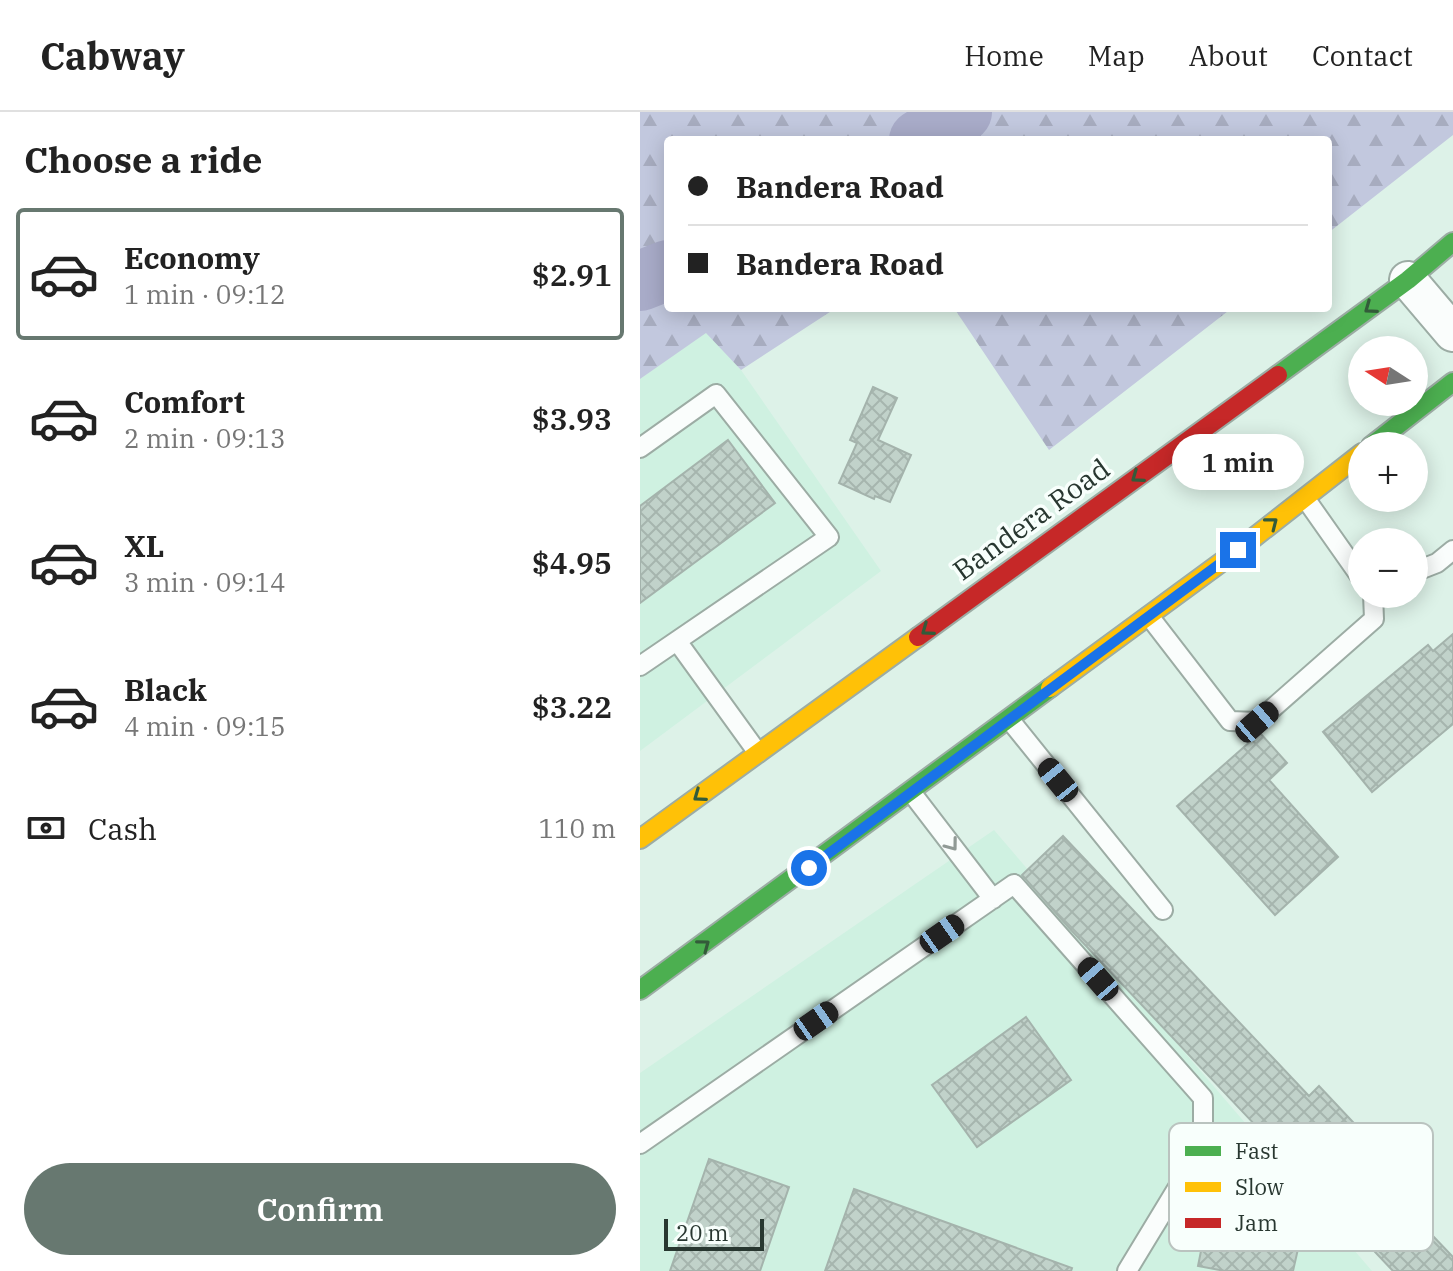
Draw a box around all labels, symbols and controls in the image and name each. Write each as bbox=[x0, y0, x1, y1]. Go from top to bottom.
text: Cabway bbox=[40, 31, 185, 80]
text: Home bbox=[964, 37, 1044, 74]
text: Map bbox=[1088, 37, 1145, 74]
text: About bbox=[1189, 37, 1268, 74]
text: Contact bbox=[1312, 37, 1413, 74]
text: Choose a ride bbox=[24, 136, 263, 183]
text: Bandera Road bbox=[736, 167, 944, 206]
icon: car bbox=[28, 238, 100, 310]
text: Economy bbox=[124, 238, 260, 277]
text: Bandera Road bbox=[736, 244, 944, 283]
text: $2.91 bbox=[532, 255, 612, 294]
text: 1 min · 09:12 bbox=[124, 277, 286, 311]
one-way arrow bbox=[1364, 298, 1379, 312]
north arrow bbox=[1348, 336, 1428, 416]
map controls bbox=[1348, 336, 1428, 608]
icon: car bbox=[28, 382, 100, 454]
text: Comfort bbox=[124, 382, 245, 421]
text: $3.93 bbox=[532, 399, 612, 438]
text: 2 min · 09:13 bbox=[124, 421, 286, 455]
button: + bbox=[1348, 432, 1428, 512]
callout: 1 min bbox=[1172, 434, 1304, 490]
text: 1 min bbox=[1202, 445, 1274, 479]
street label: Bandera Road bbox=[945, 450, 1117, 588]
one-way arrow bbox=[1131, 467, 1146, 482]
one-way arrow bbox=[1263, 519, 1278, 533]
icon: car bbox=[28, 526, 100, 598]
text: XL bbox=[124, 526, 164, 565]
button: − bbox=[1348, 528, 1428, 608]
route end bbox=[1220, 532, 1256, 568]
text: $4.95 bbox=[532, 543, 612, 582]
text: 3 min · 09:14 bbox=[124, 565, 286, 599]
one-way arrow bbox=[921, 620, 935, 635]
icon: car bbox=[28, 670, 100, 742]
text: Black bbox=[124, 670, 207, 709]
text: $3.22 bbox=[532, 687, 612, 726]
car bbox=[1231, 697, 1283, 747]
text: 4 min · 09:15 bbox=[124, 709, 286, 743]
car bbox=[1034, 754, 1082, 806]
one-way arrow bbox=[693, 786, 708, 801]
icon: cash bbox=[24, 806, 68, 850]
text: Cash bbox=[88, 809, 157, 848]
text: 110 m bbox=[538, 811, 616, 845]
one-way arrow bbox=[943, 836, 957, 851]
route start bbox=[791, 850, 827, 886]
car bbox=[915, 910, 969, 958]
one-way arrow bbox=[695, 941, 710, 955]
car bbox=[1073, 953, 1123, 1005]
car bbox=[789, 997, 843, 1045]
legend bbox=[1169, 1123, 1433, 1251]
text: Fast bbox=[1235, 1136, 1278, 1165]
button: Confirm bbox=[24, 1163, 616, 1255]
text: Slow bbox=[1235, 1172, 1284, 1201]
text: Jam bbox=[1235, 1208, 1278, 1237]
scale bar bbox=[664, 1215, 764, 1251]
text: 20 m bbox=[676, 1218, 728, 1247]

